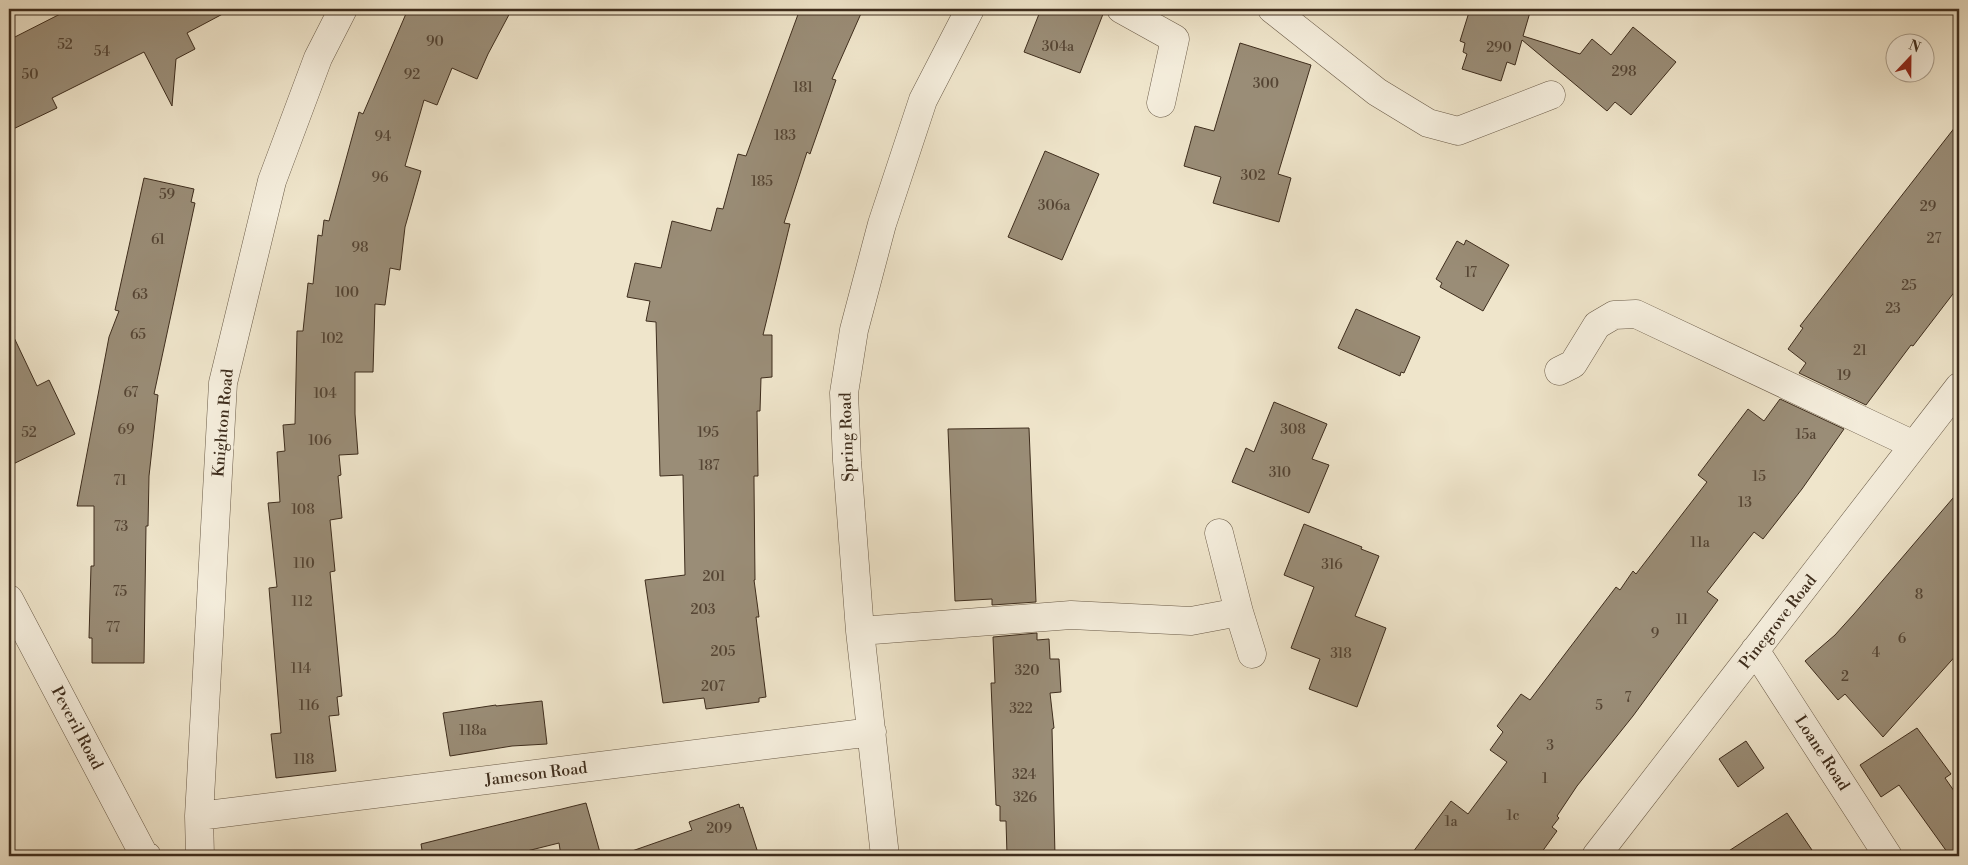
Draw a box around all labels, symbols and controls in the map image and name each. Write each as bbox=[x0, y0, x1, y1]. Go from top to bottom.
north arrow bbox=[1886, 32, 1936, 82]
house number: 90 bbox=[426, 33, 444, 51]
house number: 52 bbox=[57, 36, 73, 54]
text: N bbox=[1906, 36, 1923, 57]
house number: 304a bbox=[1042, 38, 1075, 56]
house number: 290 bbox=[1486, 39, 1512, 57]
house number: 54 bbox=[94, 43, 110, 61]
house number: 298 bbox=[1611, 63, 1637, 81]
house number: 50 bbox=[22, 66, 39, 84]
house number: 92 bbox=[404, 66, 420, 84]
house number: 300 bbox=[1253, 75, 1279, 93]
house number: 181 bbox=[793, 79, 813, 97]
house number: 183 bbox=[774, 127, 796, 145]
house number: 94 bbox=[375, 128, 391, 146]
house number: 302 bbox=[1241, 167, 1265, 185]
house number: 96 bbox=[372, 169, 389, 187]
house number: 185 bbox=[751, 173, 773, 191]
house number: 59 bbox=[159, 186, 175, 204]
house number: 306a bbox=[1038, 197, 1071, 215]
house number: 29 bbox=[1920, 198, 1936, 216]
house number: 27 bbox=[1927, 230, 1941, 248]
house number: 61 bbox=[151, 231, 165, 249]
house number: 98 bbox=[351, 239, 369, 257]
house number: 17 bbox=[1465, 264, 1477, 282]
house number: 25 bbox=[1901, 277, 1917, 295]
house number: 100 bbox=[335, 284, 359, 302]
house number: 63 bbox=[132, 286, 148, 304]
house number: 23 bbox=[1885, 300, 1901, 318]
house number: 65 bbox=[130, 326, 146, 344]
house number: 102 bbox=[321, 330, 343, 348]
house number: 21 bbox=[1853, 342, 1867, 360]
house number: 19 bbox=[1837, 367, 1851, 385]
street label: Knighton Road bbox=[208, 368, 238, 478]
house number: 67 bbox=[124, 384, 138, 402]
house number: 104 bbox=[313, 385, 337, 403]
street label: Spring Road bbox=[835, 392, 859, 482]
house number: 69 bbox=[118, 421, 134, 439]
house number: 308 bbox=[1280, 421, 1306, 439]
house number: 52 bbox=[21, 424, 37, 442]
house number: 195 bbox=[697, 424, 719, 442]
house number: 15a bbox=[1796, 426, 1817, 444]
house number: 106 bbox=[308, 432, 332, 450]
house number: 187 bbox=[698, 457, 720, 475]
house number: 310 bbox=[1269, 464, 1291, 482]
house number: 15 bbox=[1752, 468, 1766, 486]
house number: 71 bbox=[113, 472, 127, 490]
house number: 13 bbox=[1738, 494, 1752, 512]
house number: 108 bbox=[291, 501, 315, 519]
house number: 73 bbox=[114, 518, 129, 536]
house number: 11a bbox=[1690, 534, 1711, 552]
house number: 110 bbox=[293, 555, 315, 573]
house number: 316 bbox=[1321, 556, 1343, 574]
house number: 201 bbox=[703, 568, 725, 586]
street label: Pinegrove Road bbox=[1735, 571, 1821, 673]
house number: 75 bbox=[113, 583, 128, 601]
house number: 8 bbox=[1915, 586, 1923, 604]
house number: 112 bbox=[292, 593, 312, 611]
house number: 203 bbox=[691, 601, 716, 619]
house number: 11 bbox=[1676, 611, 1688, 629]
house number: 77 bbox=[106, 619, 120, 637]
house number: 9 bbox=[1651, 625, 1659, 643]
house number: 6 bbox=[1898, 630, 1907, 648]
house number: 205 bbox=[711, 643, 736, 661]
house number: 4 bbox=[1872, 644, 1880, 662]
house number: 318 bbox=[1330, 645, 1352, 663]
house number: 114 bbox=[291, 660, 311, 678]
house number: 320 bbox=[1015, 662, 1040, 680]
house number: 2 bbox=[1841, 668, 1849, 686]
house number: 207 bbox=[701, 678, 725, 696]
street label: Peveril Road bbox=[47, 683, 107, 773]
house number: 7 bbox=[1624, 689, 1632, 707]
house number: 116 bbox=[299, 697, 320, 715]
house number: 5 bbox=[1595, 697, 1603, 715]
house number: 322 bbox=[1009, 700, 1033, 718]
street label: Loane Road bbox=[1790, 712, 1854, 794]
house number: 118a bbox=[459, 722, 488, 740]
house number: 3 bbox=[1546, 737, 1554, 755]
house number: 118 bbox=[294, 751, 314, 769]
street label: Jameson Road bbox=[483, 758, 588, 790]
house number: 324 bbox=[1012, 766, 1036, 784]
house number: 1 bbox=[1542, 770, 1548, 788]
house number: 326 bbox=[1013, 789, 1038, 807]
house number: 1c bbox=[1506, 807, 1520, 825]
house number: 1a bbox=[1444, 813, 1458, 831]
house number: 209 bbox=[706, 820, 732, 838]

